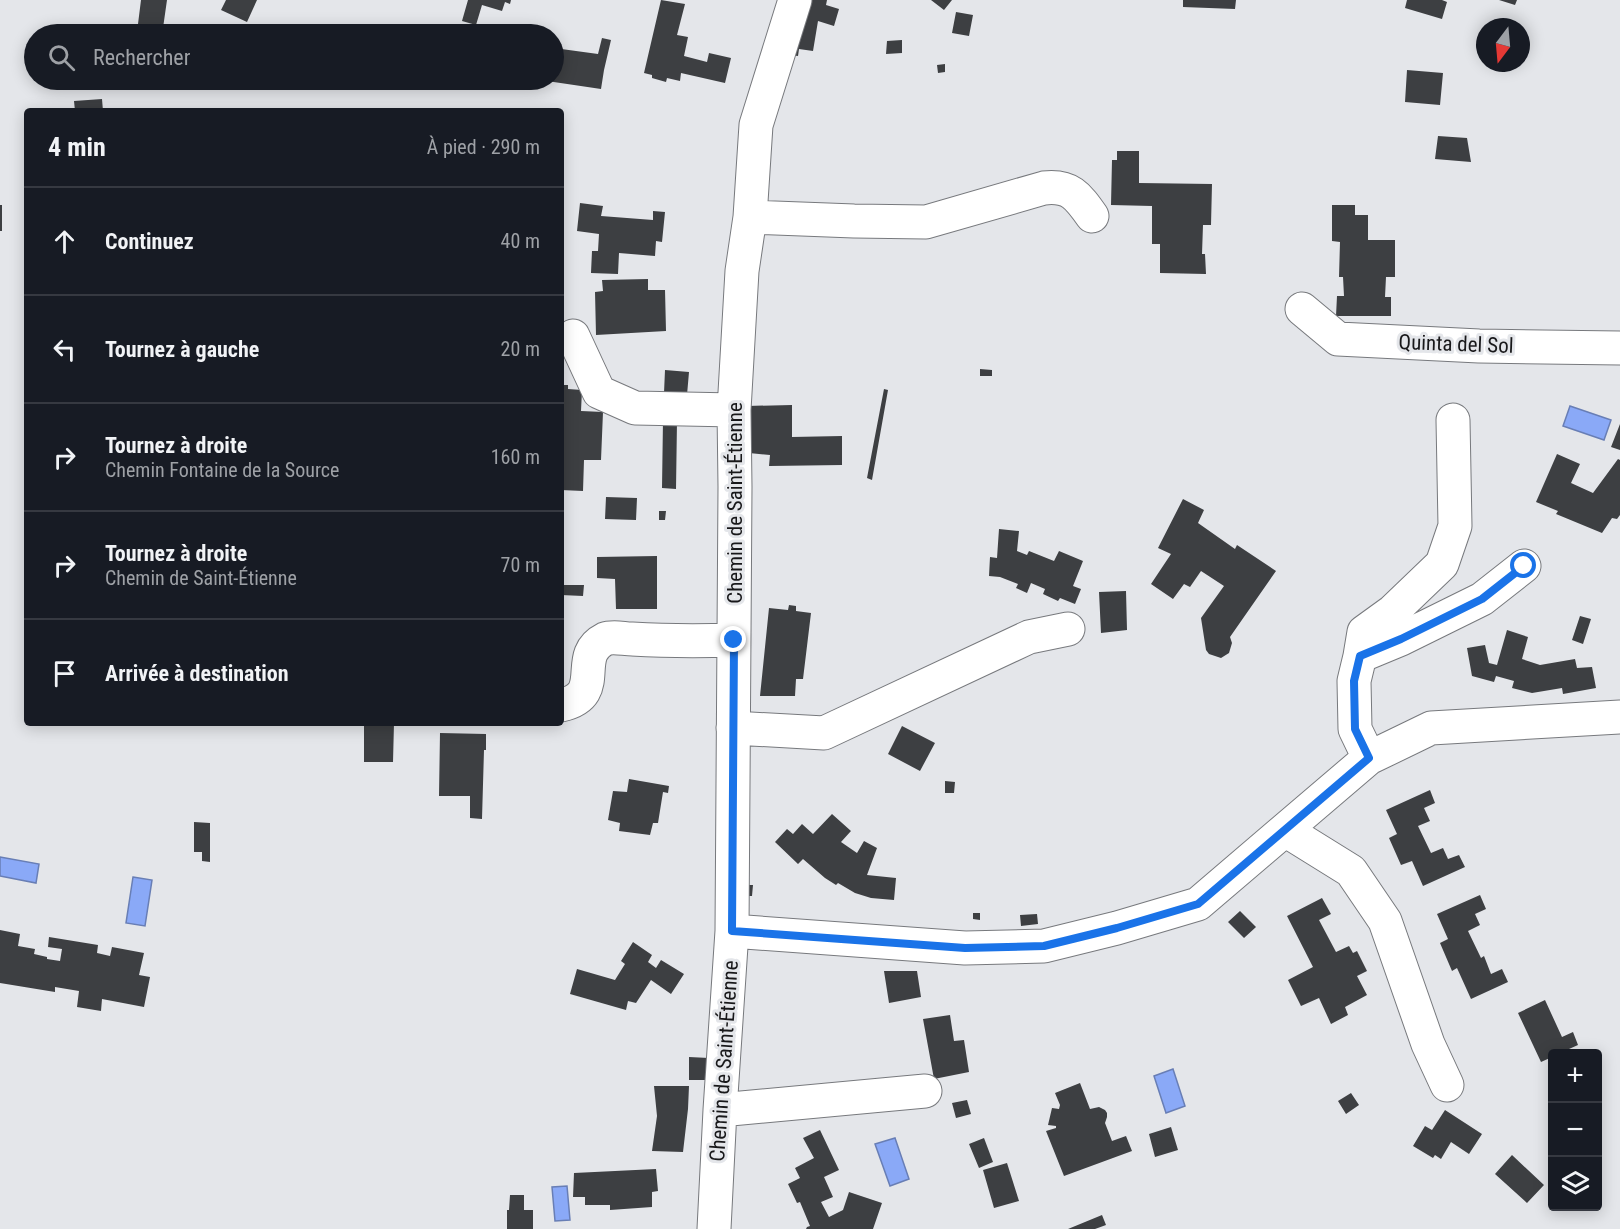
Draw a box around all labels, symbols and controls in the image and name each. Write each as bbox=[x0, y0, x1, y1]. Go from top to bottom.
north arrow bbox=[1476, 18, 1530, 72]
search box bbox=[24, 24, 564, 90]
icon: search bbox=[45, 41, 78, 74]
text: Rechercher bbox=[93, 45, 190, 70]
text: 4 min bbox=[48, 132, 106, 162]
text: À pied · 290 m bbox=[427, 135, 540, 159]
icon: ahead bbox=[48, 225, 81, 258]
text: Continuez bbox=[105, 229, 194, 254]
text: 40 m bbox=[501, 229, 540, 253]
street label: Quinta del Sol bbox=[1398, 330, 1514, 358]
icon: left bbox=[48, 333, 81, 366]
text: Tournez à gauche bbox=[105, 337, 259, 362]
text: 20 m bbox=[501, 337, 540, 361]
street label: Chemin de Saint-Étienne bbox=[723, 402, 747, 604]
text: Tournez à droite bbox=[105, 433, 247, 458]
icon: right bbox=[48, 441, 81, 474]
text: 160 m bbox=[491, 445, 540, 469]
text: Chemin Fontaine de la Source bbox=[105, 458, 339, 482]
text: Tournez à droite bbox=[105, 541, 247, 566]
icon: right bbox=[48, 549, 81, 582]
route start bbox=[1510, 552, 1536, 578]
text: 70 m bbox=[501, 553, 540, 577]
text: Chemin de Saint-Étienne bbox=[105, 566, 297, 590]
route end bbox=[720, 626, 746, 652]
icon: arrive bbox=[48, 657, 81, 690]
text: Arrivée à destination bbox=[105, 661, 289, 686]
street label: Chemin de Saint-Étienne bbox=[705, 960, 743, 1162]
map controls bbox=[1548, 1049, 1602, 1211]
button: + bbox=[1548, 1049, 1602, 1103]
button: − bbox=[1548, 1103, 1602, 1157]
button: layers bbox=[1548, 1157, 1602, 1211]

